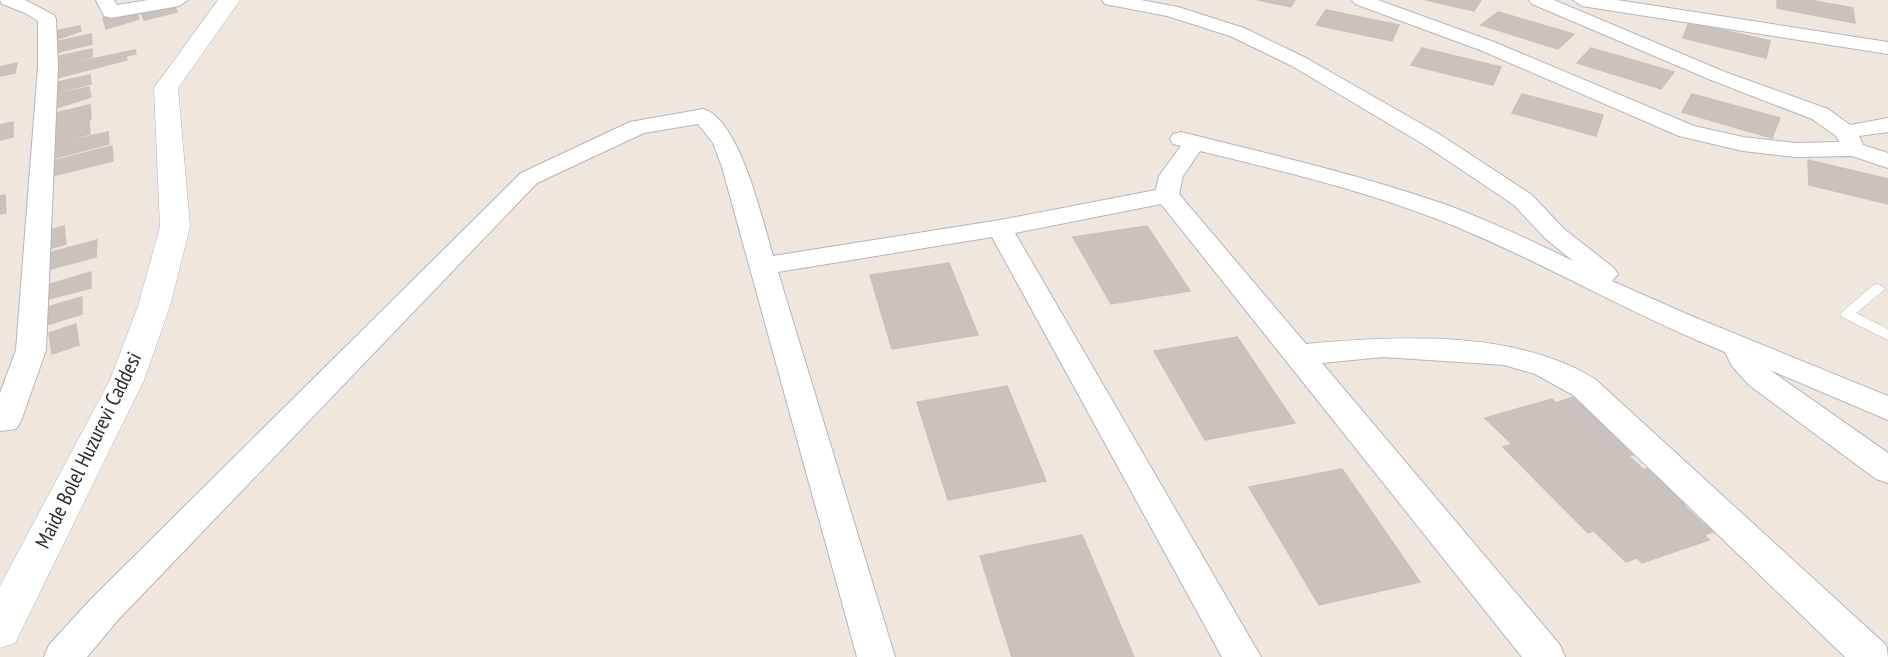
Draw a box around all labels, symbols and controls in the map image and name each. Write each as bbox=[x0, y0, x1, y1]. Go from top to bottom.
street label: Maide Bolel Huzurevi Caddesi bbox=[29, 347, 147, 553]

